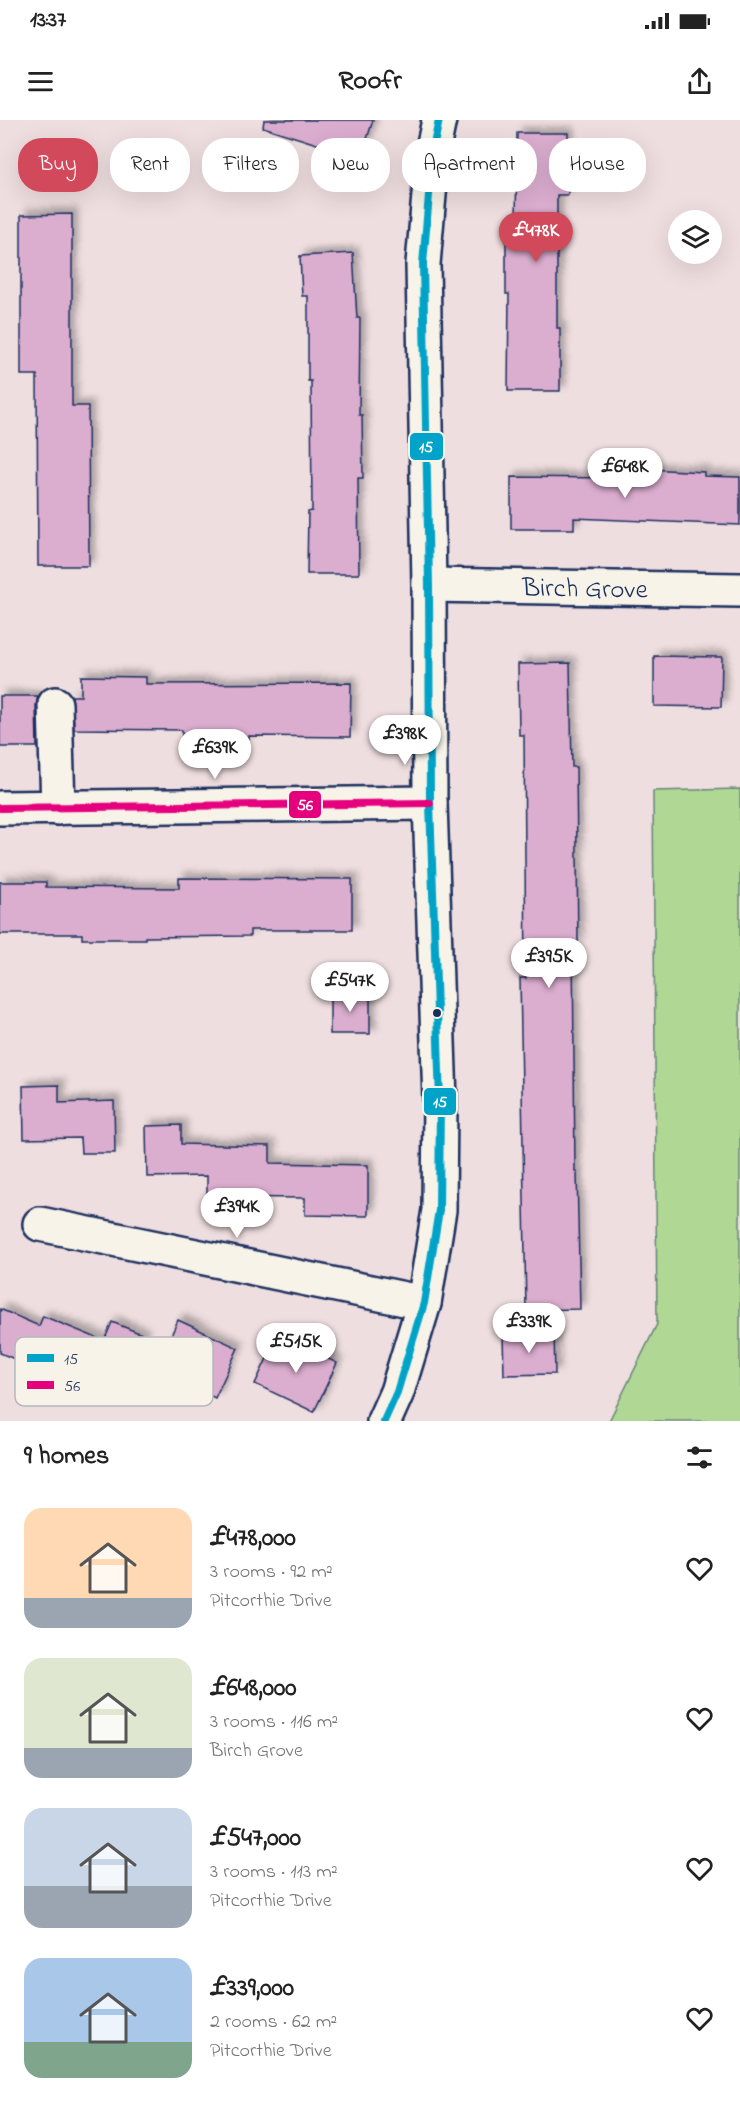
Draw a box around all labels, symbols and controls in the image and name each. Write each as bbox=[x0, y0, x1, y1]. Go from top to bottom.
text: 13:37 bbox=[30, 5, 66, 37]
text: Roofr bbox=[338, 62, 402, 101]
icon: menu bbox=[24, 65, 57, 98]
icon: share bbox=[683, 65, 716, 98]
chip: Buy bbox=[18, 138, 98, 192]
chip: Rent bbox=[110, 138, 190, 192]
chip: Filters bbox=[202, 138, 299, 192]
chip: New bbox=[311, 138, 390, 192]
chip: Apartment bbox=[402, 138, 537, 192]
chip: House bbox=[549, 138, 646, 192]
map controls bbox=[668, 210, 722, 264]
button: layers bbox=[668, 210, 722, 264]
pin: £478K bbox=[494, 212, 578, 263]
text: £478K bbox=[513, 217, 559, 246]
line badge: 15 bbox=[409, 432, 444, 461]
text: 15 bbox=[419, 436, 434, 460]
pin: £648K bbox=[583, 448, 667, 499]
text: £648K bbox=[602, 453, 648, 482]
street label: Birch Grove bbox=[521, 569, 649, 611]
pin: £398K bbox=[363, 715, 447, 766]
text: £398K bbox=[383, 720, 427, 749]
pin: £639K bbox=[173, 729, 257, 780]
text: £639K bbox=[192, 734, 238, 763]
line badge: 56 bbox=[288, 790, 322, 819]
text: 56 bbox=[297, 794, 314, 818]
pin: £395K bbox=[507, 938, 591, 989]
text: £395K bbox=[525, 943, 573, 972]
pin: £547K bbox=[308, 962, 392, 1013]
text: £547K bbox=[325, 967, 375, 996]
unlabelled marker bbox=[431, 1007, 443, 1019]
line badge: 15 bbox=[423, 1087, 457, 1116]
text: 15 bbox=[433, 1091, 448, 1115]
pin: £394K bbox=[195, 1188, 279, 1239]
text: £394K bbox=[215, 1193, 259, 1222]
pin: £339K bbox=[487, 1303, 571, 1354]
text: £339K bbox=[507, 1308, 551, 1337]
pin: £515K bbox=[254, 1323, 338, 1374]
text: £515K bbox=[270, 1328, 322, 1357]
legend bbox=[15, 1337, 213, 1406]
text: 15 bbox=[64, 1348, 78, 1372]
text: 56 bbox=[64, 1375, 80, 1399]
text: 9 homes bbox=[24, 1438, 109, 1476]
icon: filters bbox=[683, 1441, 716, 1474]
text: £478,000 bbox=[210, 1520, 296, 1558]
icon: home bbox=[72, 1532, 144, 1604]
icon: heart bbox=[683, 1552, 716, 1585]
text: 3 rooms · 92 m² bbox=[210, 1558, 333, 1587]
text: Pitcorthie Drive bbox=[210, 1587, 332, 1616]
text: £648,000 bbox=[210, 1670, 296, 1708]
icon: home bbox=[72, 1682, 144, 1754]
icon: heart bbox=[683, 1702, 716, 1735]
text: 3 rooms · 116 m² bbox=[210, 1708, 338, 1737]
text: Birch Grove bbox=[210, 1737, 303, 1766]
text: £547,000 bbox=[210, 1820, 301, 1858]
icon: home bbox=[72, 1832, 144, 1904]
icon: heart bbox=[683, 1852, 716, 1885]
text: 3 rooms · 113 m² bbox=[210, 1858, 338, 1887]
text: Pitcorthie Drive bbox=[210, 1887, 332, 1916]
text: £339,000 bbox=[210, 1970, 294, 2008]
icon: home bbox=[72, 1982, 144, 2054]
icon: heart bbox=[683, 2002, 716, 2035]
text: 2 rooms · 62 m² bbox=[210, 2008, 337, 2037]
text: Pitcorthie Drive bbox=[210, 2037, 332, 2066]

